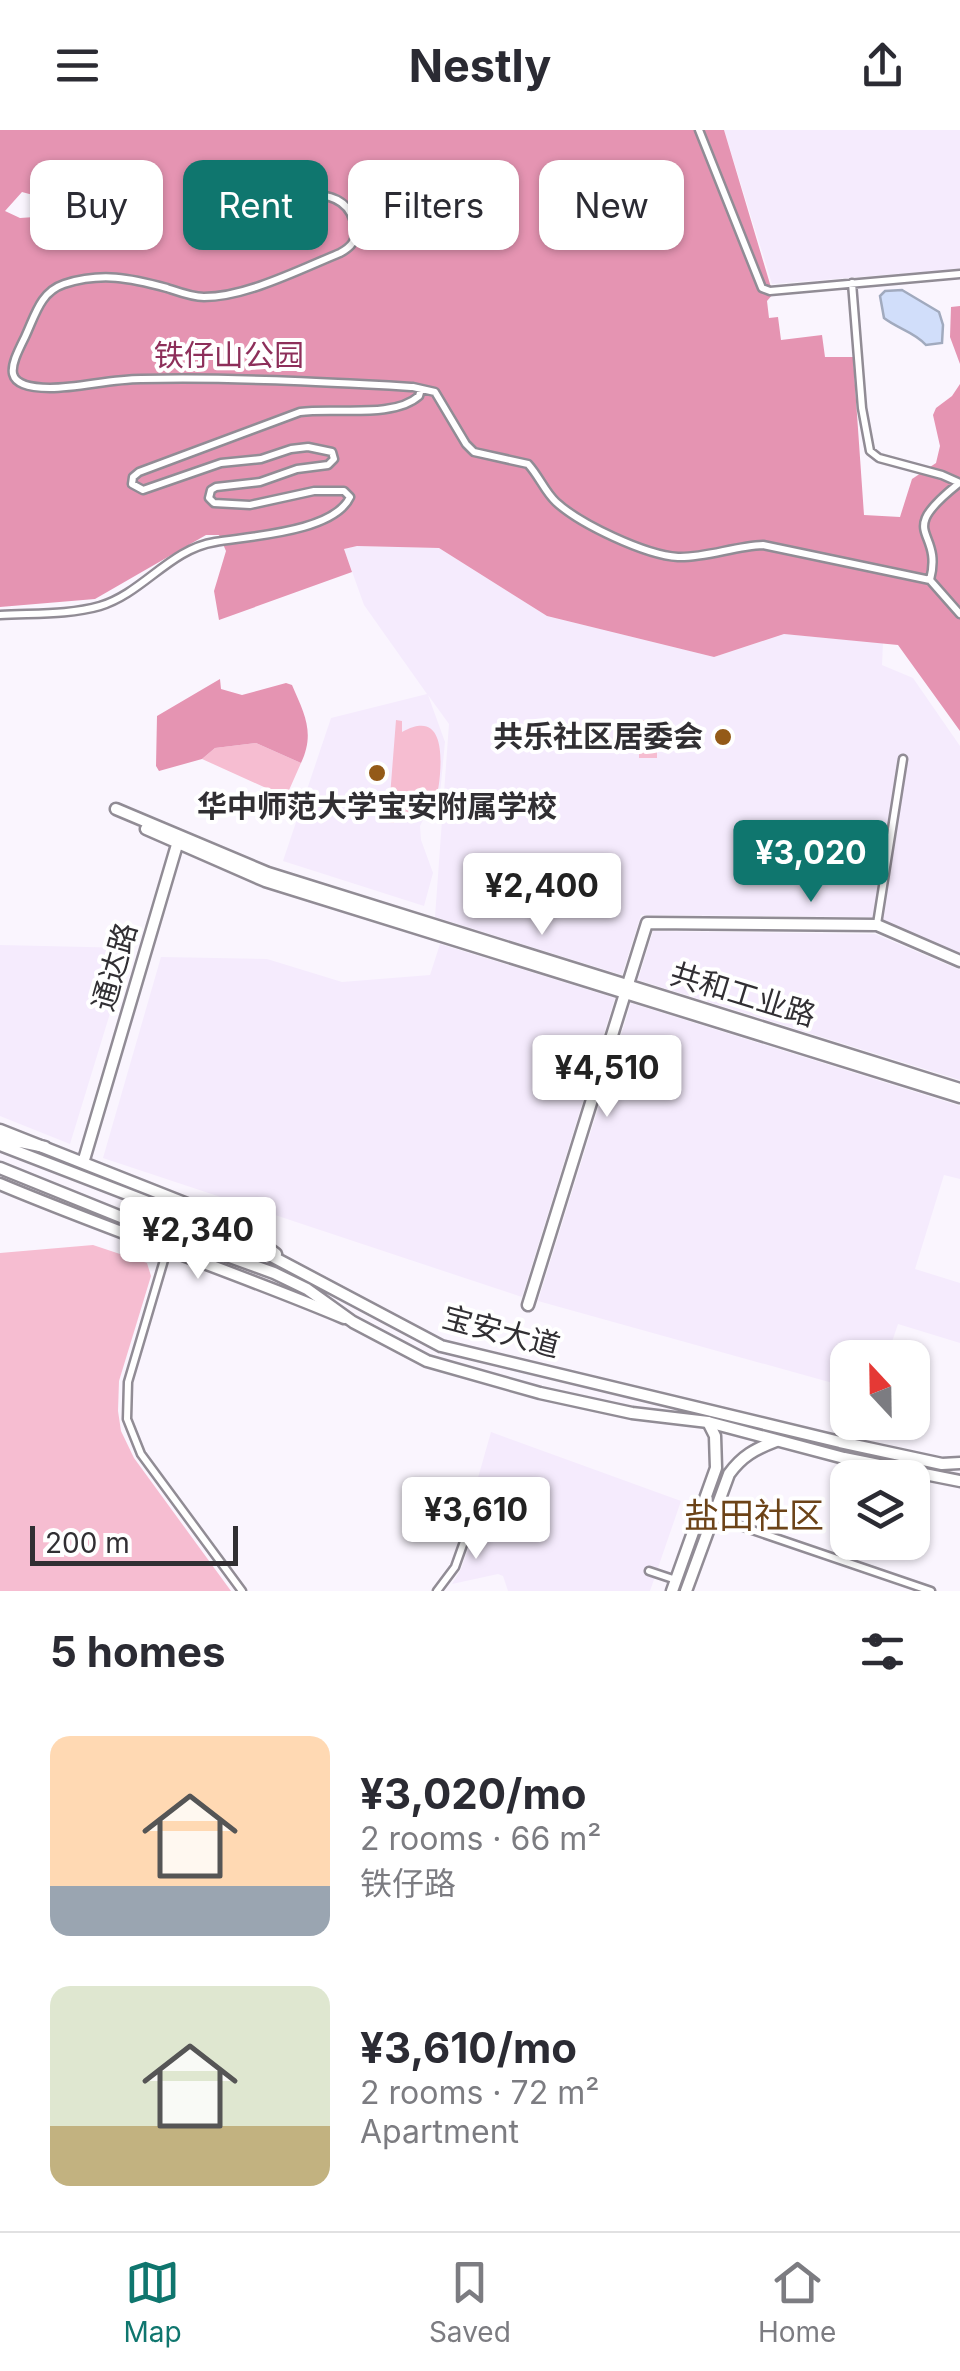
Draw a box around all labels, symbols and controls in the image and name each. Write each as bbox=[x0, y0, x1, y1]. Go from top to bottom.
icon: menu bbox=[50, 38, 105, 93]
text: Nestly bbox=[409, 38, 551, 93]
icon: share bbox=[855, 38, 910, 93]
chip: Buy bbox=[30, 160, 163, 250]
chip: Rent bbox=[183, 160, 328, 250]
chip: Filters bbox=[348, 160, 519, 250]
chip: New bbox=[539, 160, 684, 250]
park label: 铁仔山公园 bbox=[154, 337, 304, 373]
place label: 共乐社区居委会 bbox=[493, 718, 703, 754]
marker: 共乐社区居委会 bbox=[712, 726, 734, 748]
marker: 华中师范大学宝安附属学校 bbox=[366, 762, 388, 784]
place label: 华中师范大学宝安附属学校 bbox=[197, 788, 557, 824]
pin: ¥3,020 bbox=[730, 820, 892, 905]
text: ¥3,020 bbox=[755, 833, 867, 872]
pin: ¥2,400 bbox=[461, 853, 623, 938]
text: ¥2,400 bbox=[485, 866, 599, 905]
street label: 通达路 bbox=[84, 919, 144, 1015]
street label: 共和工业路 bbox=[666, 955, 820, 1033]
pin: ¥4,510 bbox=[526, 1035, 688, 1120]
text: ¥4,510 bbox=[554, 1048, 660, 1087]
pin: ¥2,340 bbox=[117, 1197, 279, 1282]
text: ¥2,340 bbox=[142, 1210, 254, 1249]
street label: 宝安大道 bbox=[439, 1298, 564, 1364]
north arrow bbox=[830, 1340, 930, 1440]
map controls bbox=[830, 1340, 930, 1560]
button: layers bbox=[830, 1460, 930, 1560]
pin: ¥3,610 bbox=[395, 1477, 557, 1562]
text: ¥3,610 bbox=[424, 1490, 528, 1529]
district label: 盐田社区 bbox=[684, 1494, 824, 1536]
scale bar bbox=[30, 1521, 238, 1566]
text: 200 m bbox=[45, 1526, 130, 1560]
icon: filters bbox=[855, 1624, 910, 1679]
text: 5 homes bbox=[50, 1626, 226, 1677]
text: ¥3,020/mo bbox=[360, 1768, 586, 1819]
icon: home bbox=[130, 1776, 250, 1896]
text: 2 rooms · 66 m² bbox=[360, 1819, 601, 1858]
text: 铁仔路 bbox=[360, 1864, 456, 1903]
text: ¥3,610/mo bbox=[360, 2022, 577, 2073]
icon: home bbox=[130, 2026, 250, 2146]
text: 2 rooms · 72 m² bbox=[360, 2073, 599, 2112]
text: Apartment bbox=[360, 2112, 519, 2151]
tab: Map bbox=[124, 2255, 182, 2349]
tab: Saved bbox=[429, 2255, 511, 2349]
tab: Home bbox=[758, 2255, 836, 2349]

